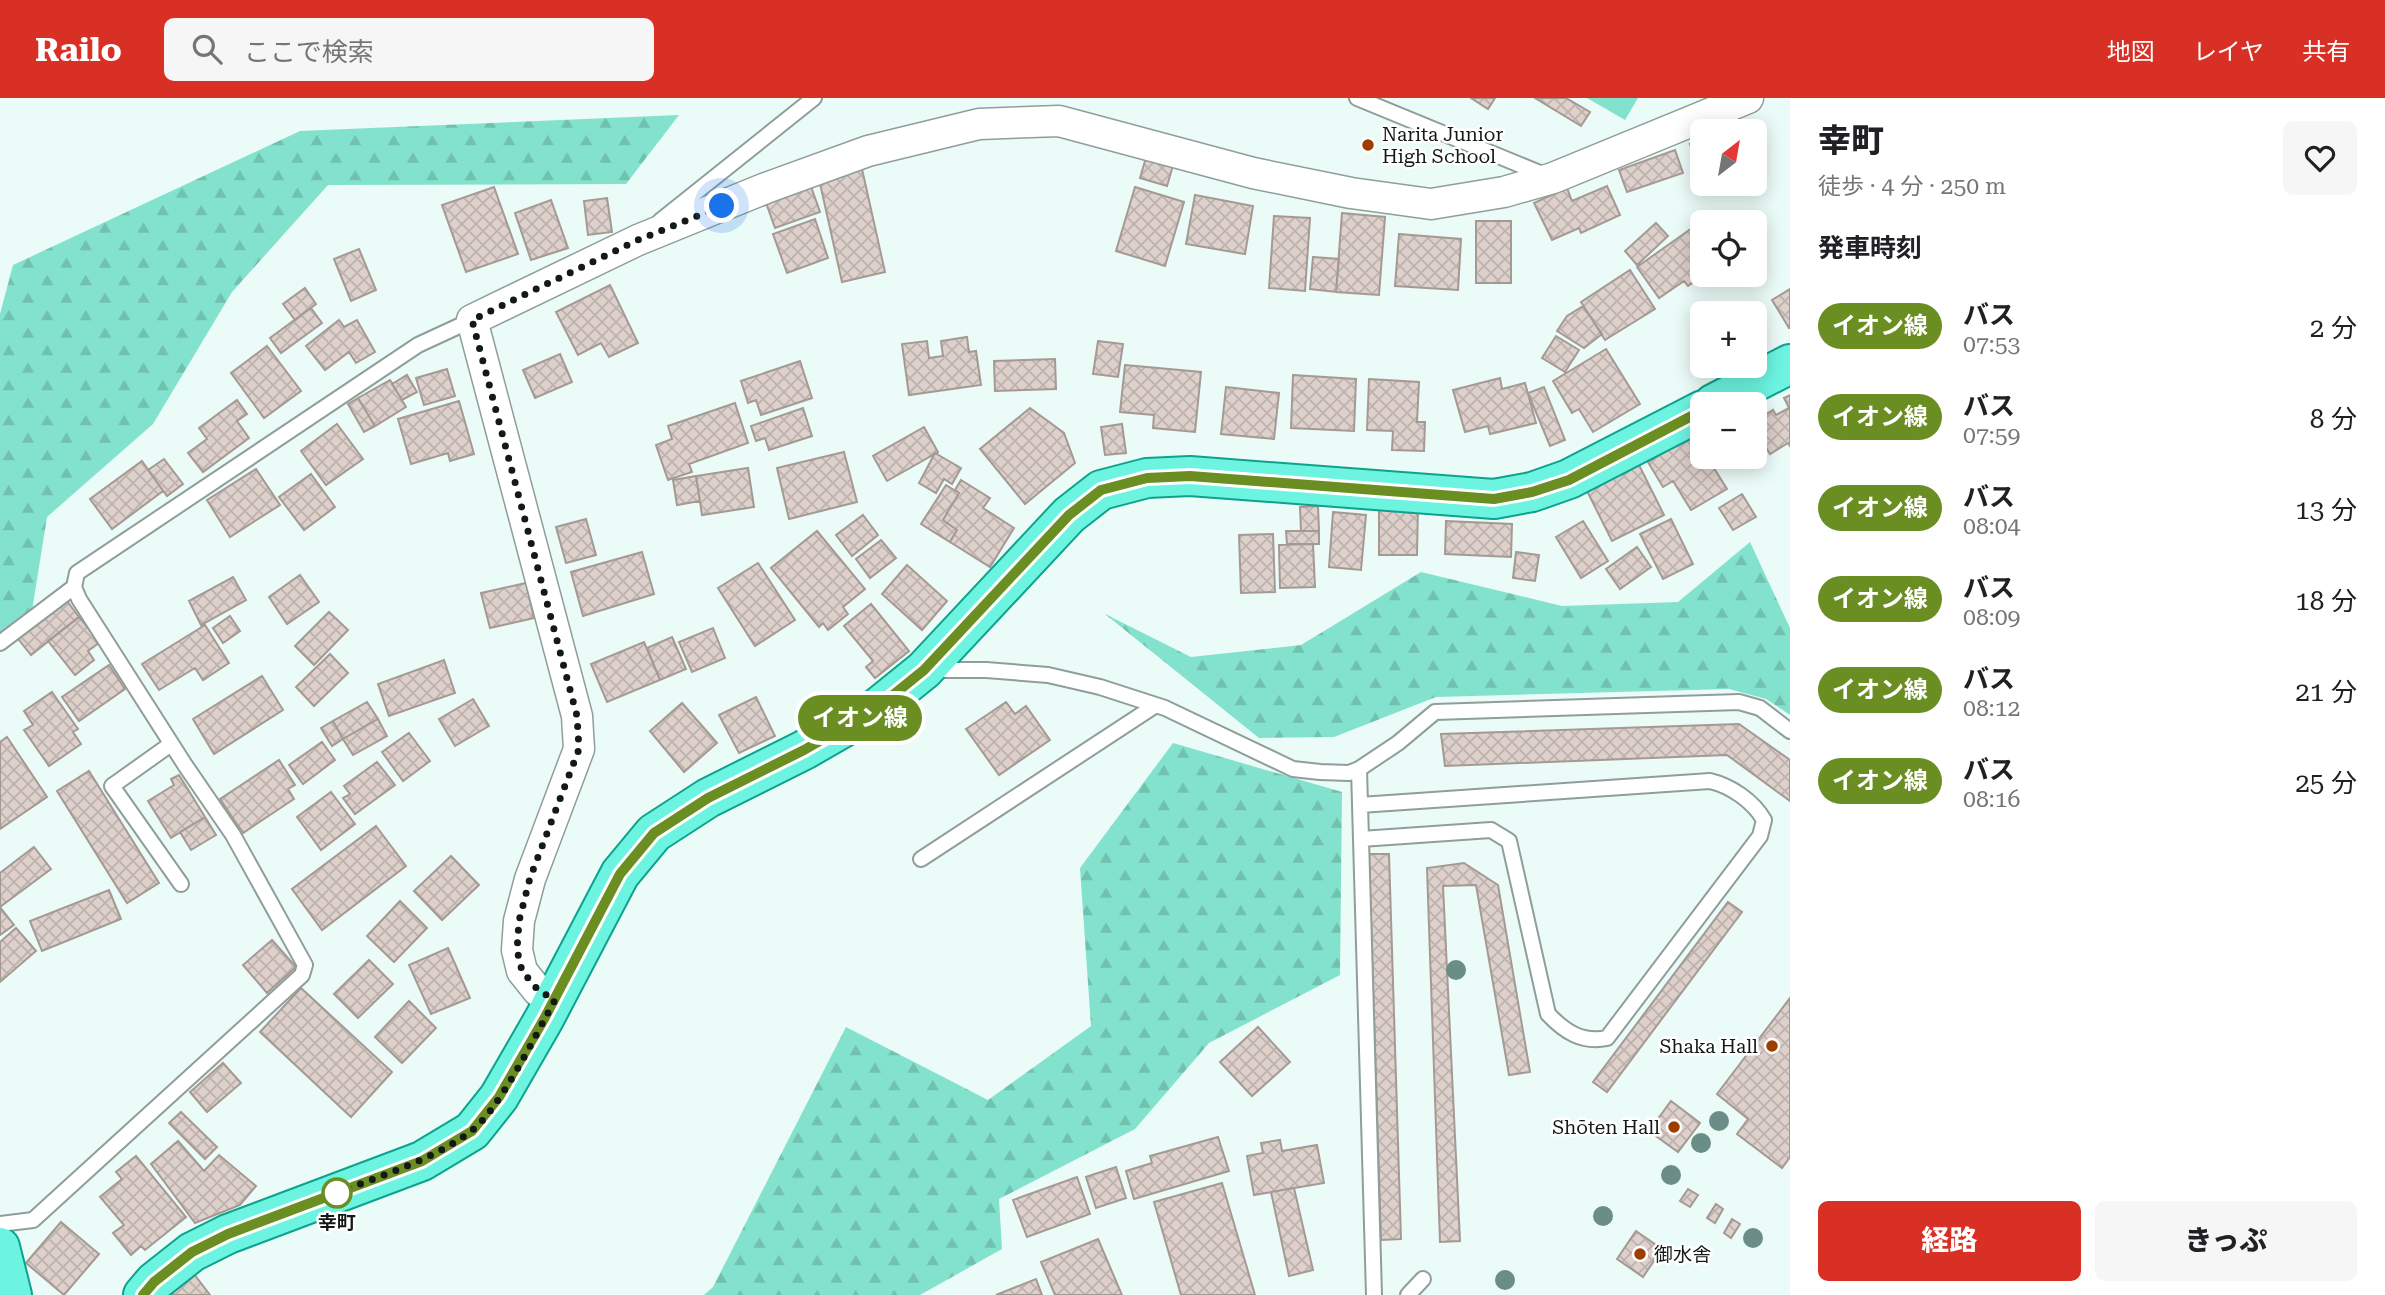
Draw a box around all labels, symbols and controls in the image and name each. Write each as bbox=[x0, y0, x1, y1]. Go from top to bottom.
search box bbox=[164, 18, 654, 81]
text: Railo bbox=[35, 30, 122, 69]
icon: search bbox=[188, 30, 226, 68]
text: ここで検索 bbox=[244, 37, 374, 67]
text: 地図 bbox=[2107, 38, 2155, 66]
text: レイヤ bbox=[2193, 38, 2264, 66]
text: 共有 bbox=[2302, 38, 2350, 66]
north arrow bbox=[1690, 119, 1768, 196]
map controls bbox=[1690, 119, 1767, 469]
text: 幸町 bbox=[1818, 121, 1884, 160]
button: heart bbox=[2283, 121, 2357, 195]
place label: Narita Junior High School bbox=[1382, 123, 1503, 168]
marker: Narita Junior High School bbox=[1360, 137, 1376, 153]
text: 徒歩 · 4 分 · 250 m bbox=[1818, 173, 2006, 200]
your location bbox=[704, 188, 739, 223]
button: locate bbox=[1690, 210, 1767, 287]
text: 発車時刻 bbox=[1818, 233, 1922, 263]
text: バス bbox=[1963, 300, 2015, 330]
button: + bbox=[1690, 301, 1767, 378]
text: イオン線 bbox=[1832, 312, 1928, 340]
text: 2 分 bbox=[2310, 313, 2357, 343]
text: 07:53 bbox=[1963, 331, 2020, 358]
text: バス bbox=[1963, 391, 2015, 421]
button: − bbox=[1690, 392, 1767, 469]
text: イオン線 bbox=[1832, 403, 1928, 431]
text: 8 分 bbox=[2310, 404, 2357, 434]
text: 07:59 bbox=[1963, 422, 2020, 449]
text: バス bbox=[1963, 482, 2015, 512]
text: イオン線 bbox=[1832, 494, 1928, 522]
text: 13 分 bbox=[2295, 495, 2357, 525]
text: 08:04 bbox=[1963, 513, 2020, 540]
text: バス bbox=[1963, 573, 2015, 603]
text: イオン線 bbox=[1832, 585, 1928, 613]
text: 18 分 bbox=[2295, 586, 2357, 616]
text: 08:09 bbox=[1963, 604, 2020, 631]
text: バス bbox=[1963, 664, 2015, 694]
text: イオン線 bbox=[1832, 676, 1928, 704]
text: 21 分 bbox=[2295, 677, 2357, 707]
line badge: イオン線 bbox=[811, 695, 909, 741]
text: 08:12 bbox=[1963, 695, 2020, 722]
text: イオン線 bbox=[812, 704, 908, 732]
text: バス bbox=[1963, 755, 2015, 785]
text: イオン線 bbox=[1832, 767, 1928, 795]
text: 25 分 bbox=[2295, 768, 2357, 798]
text: 08:16 bbox=[1963, 786, 2020, 813]
place label: Shaka Hall bbox=[1659, 1035, 1758, 1058]
marker: Shaka Hall bbox=[1764, 1038, 1780, 1054]
place label: Shōten Hall bbox=[1552, 1116, 1660, 1139]
marker: Shōten Hall bbox=[1666, 1119, 1682, 1135]
marker: 幸町 bbox=[322, 1178, 352, 1208]
button: 経路 bbox=[1818, 1201, 2081, 1281]
button: きっぷ bbox=[2095, 1201, 2357, 1281]
place label: 幸町 bbox=[318, 1211, 356, 1234]
place label: 御水舎 bbox=[1654, 1243, 1711, 1266]
marker: 御水舎 bbox=[1632, 1246, 1648, 1262]

